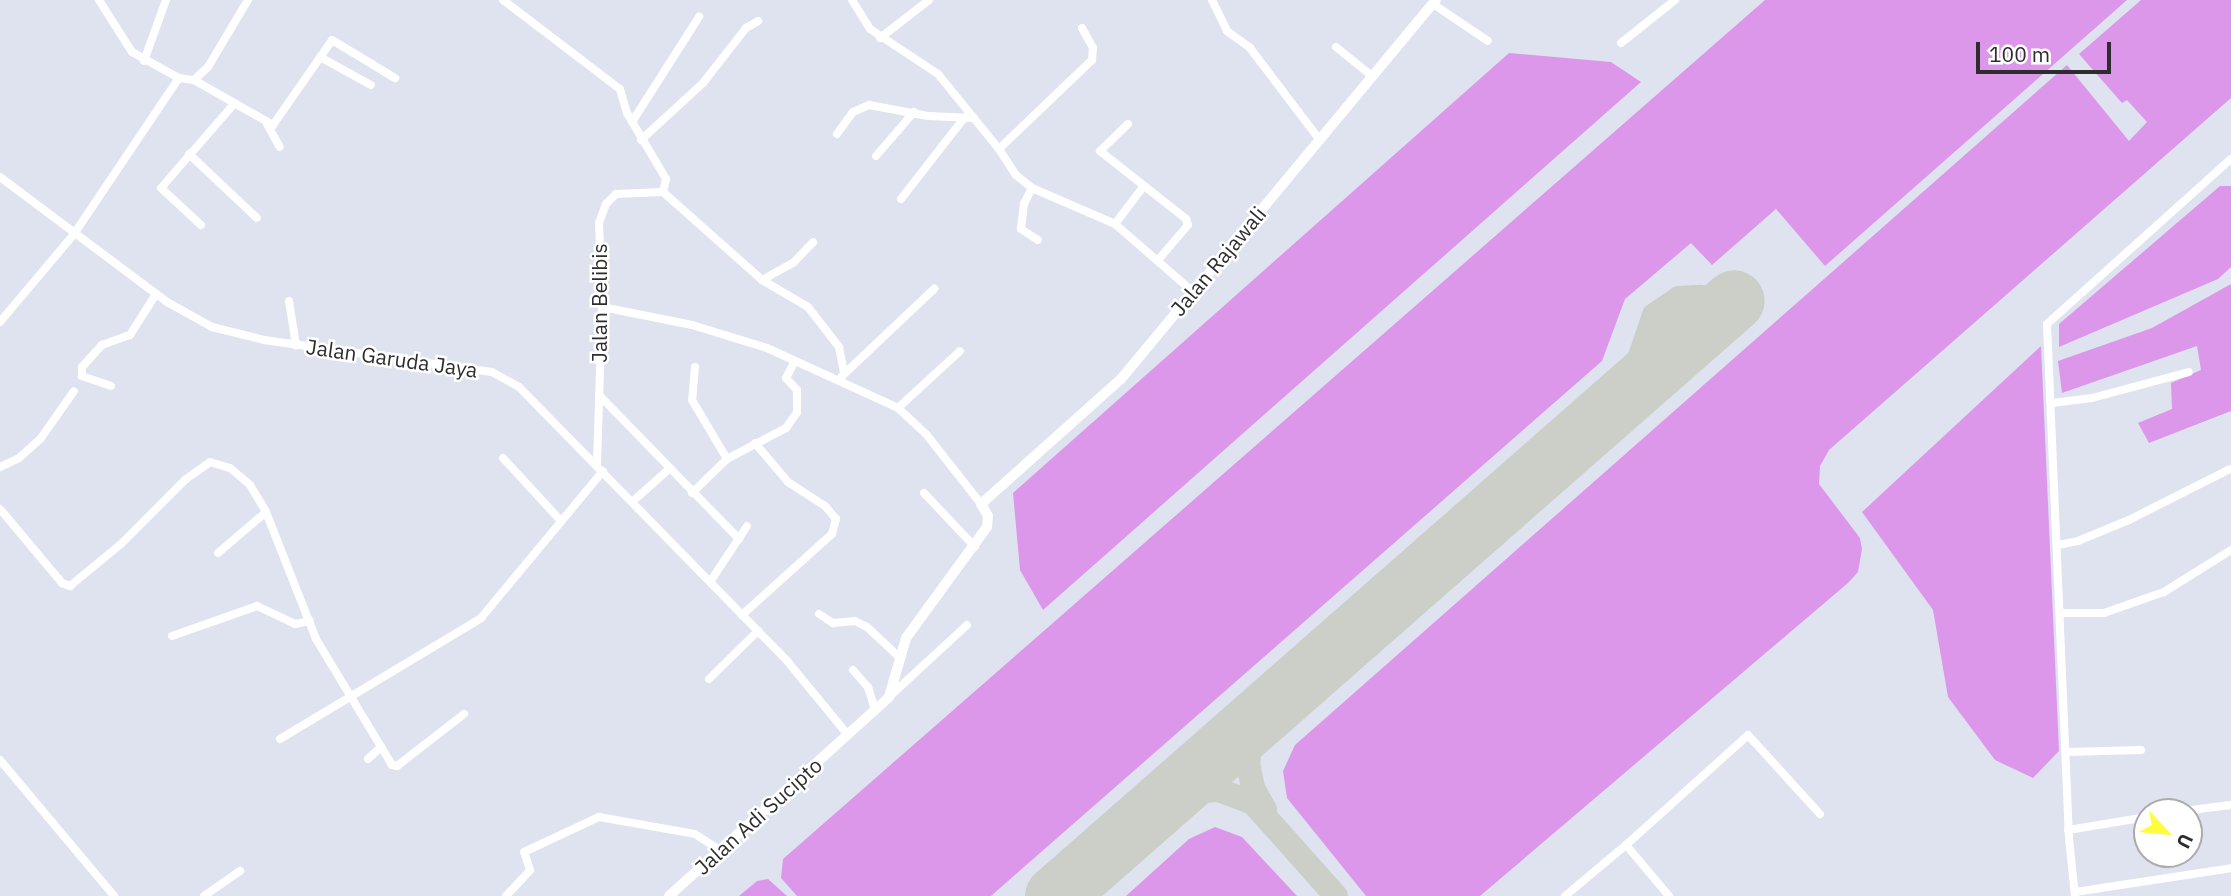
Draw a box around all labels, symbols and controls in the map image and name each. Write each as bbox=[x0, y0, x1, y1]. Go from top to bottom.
scale bar bbox=[1979, 28, 2114, 72]
text: 100 m bbox=[1989, 40, 2050, 68]
street label: Jalan Rajawali bbox=[1165, 201, 1271, 321]
street label: Jalan Belibis bbox=[586, 243, 612, 363]
street label: Jalan Garuda Jaya bbox=[305, 334, 479, 382]
street label: Jalan Adi Sucipto bbox=[689, 752, 827, 880]
north arrow bbox=[2133, 798, 2203, 868]
text: U bbox=[2171, 830, 2199, 853]

